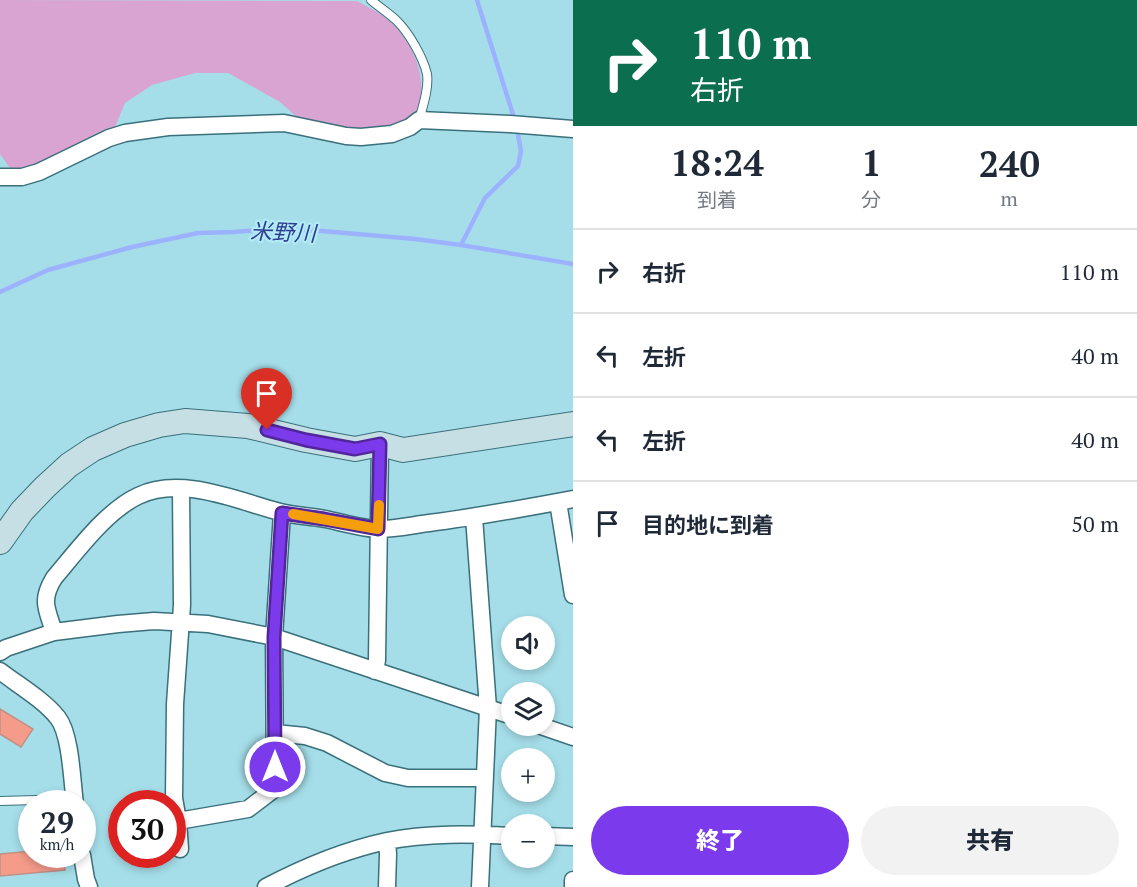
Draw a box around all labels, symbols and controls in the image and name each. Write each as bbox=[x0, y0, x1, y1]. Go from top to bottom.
text: 110 m bbox=[690, 15, 811, 71]
icon: right bbox=[591, 24, 669, 102]
text: 右折 bbox=[690, 72, 744, 108]
text: 18:24 bbox=[670, 139, 764, 186]
text: 1 bbox=[861, 139, 882, 186]
text: 240 bbox=[979, 140, 1040, 187]
text: m bbox=[1001, 185, 1018, 212]
text: 到着 bbox=[697, 186, 737, 213]
text: 分 bbox=[861, 186, 881, 213]
water label: 米野川 bbox=[250, 216, 318, 247]
icon: right bbox=[591, 255, 624, 288]
text: 110 m bbox=[1059, 257, 1119, 286]
text: 右折 bbox=[642, 258, 686, 287]
icon: left bbox=[591, 339, 624, 372]
text: 40 m bbox=[1071, 341, 1119, 370]
text: 左折 bbox=[642, 342, 686, 371]
pin bbox=[241, 368, 292, 430]
icon: arrive bbox=[250, 377, 283, 410]
icon: left bbox=[591, 423, 624, 456]
text: 40 m bbox=[1071, 425, 1119, 454]
text: 左折 bbox=[642, 426, 686, 455]
icon: arrive bbox=[591, 507, 624, 540]
text: 50 m bbox=[1071, 509, 1119, 538]
text: 目的地に到着 bbox=[642, 510, 774, 539]
map controls bbox=[501, 616, 555, 868]
button: sound bbox=[501, 616, 555, 670]
button: layers bbox=[501, 682, 555, 736]
position arrow bbox=[243, 735, 307, 799]
button: + bbox=[501, 748, 555, 802]
speed limit sign: 30 bbox=[108, 790, 186, 868]
text: 29 bbox=[40, 802, 74, 842]
button: 終了 bbox=[591, 806, 849, 875]
button: 共有 bbox=[861, 806, 1119, 875]
button: − bbox=[501, 814, 555, 868]
text: km/h bbox=[40, 834, 74, 854]

